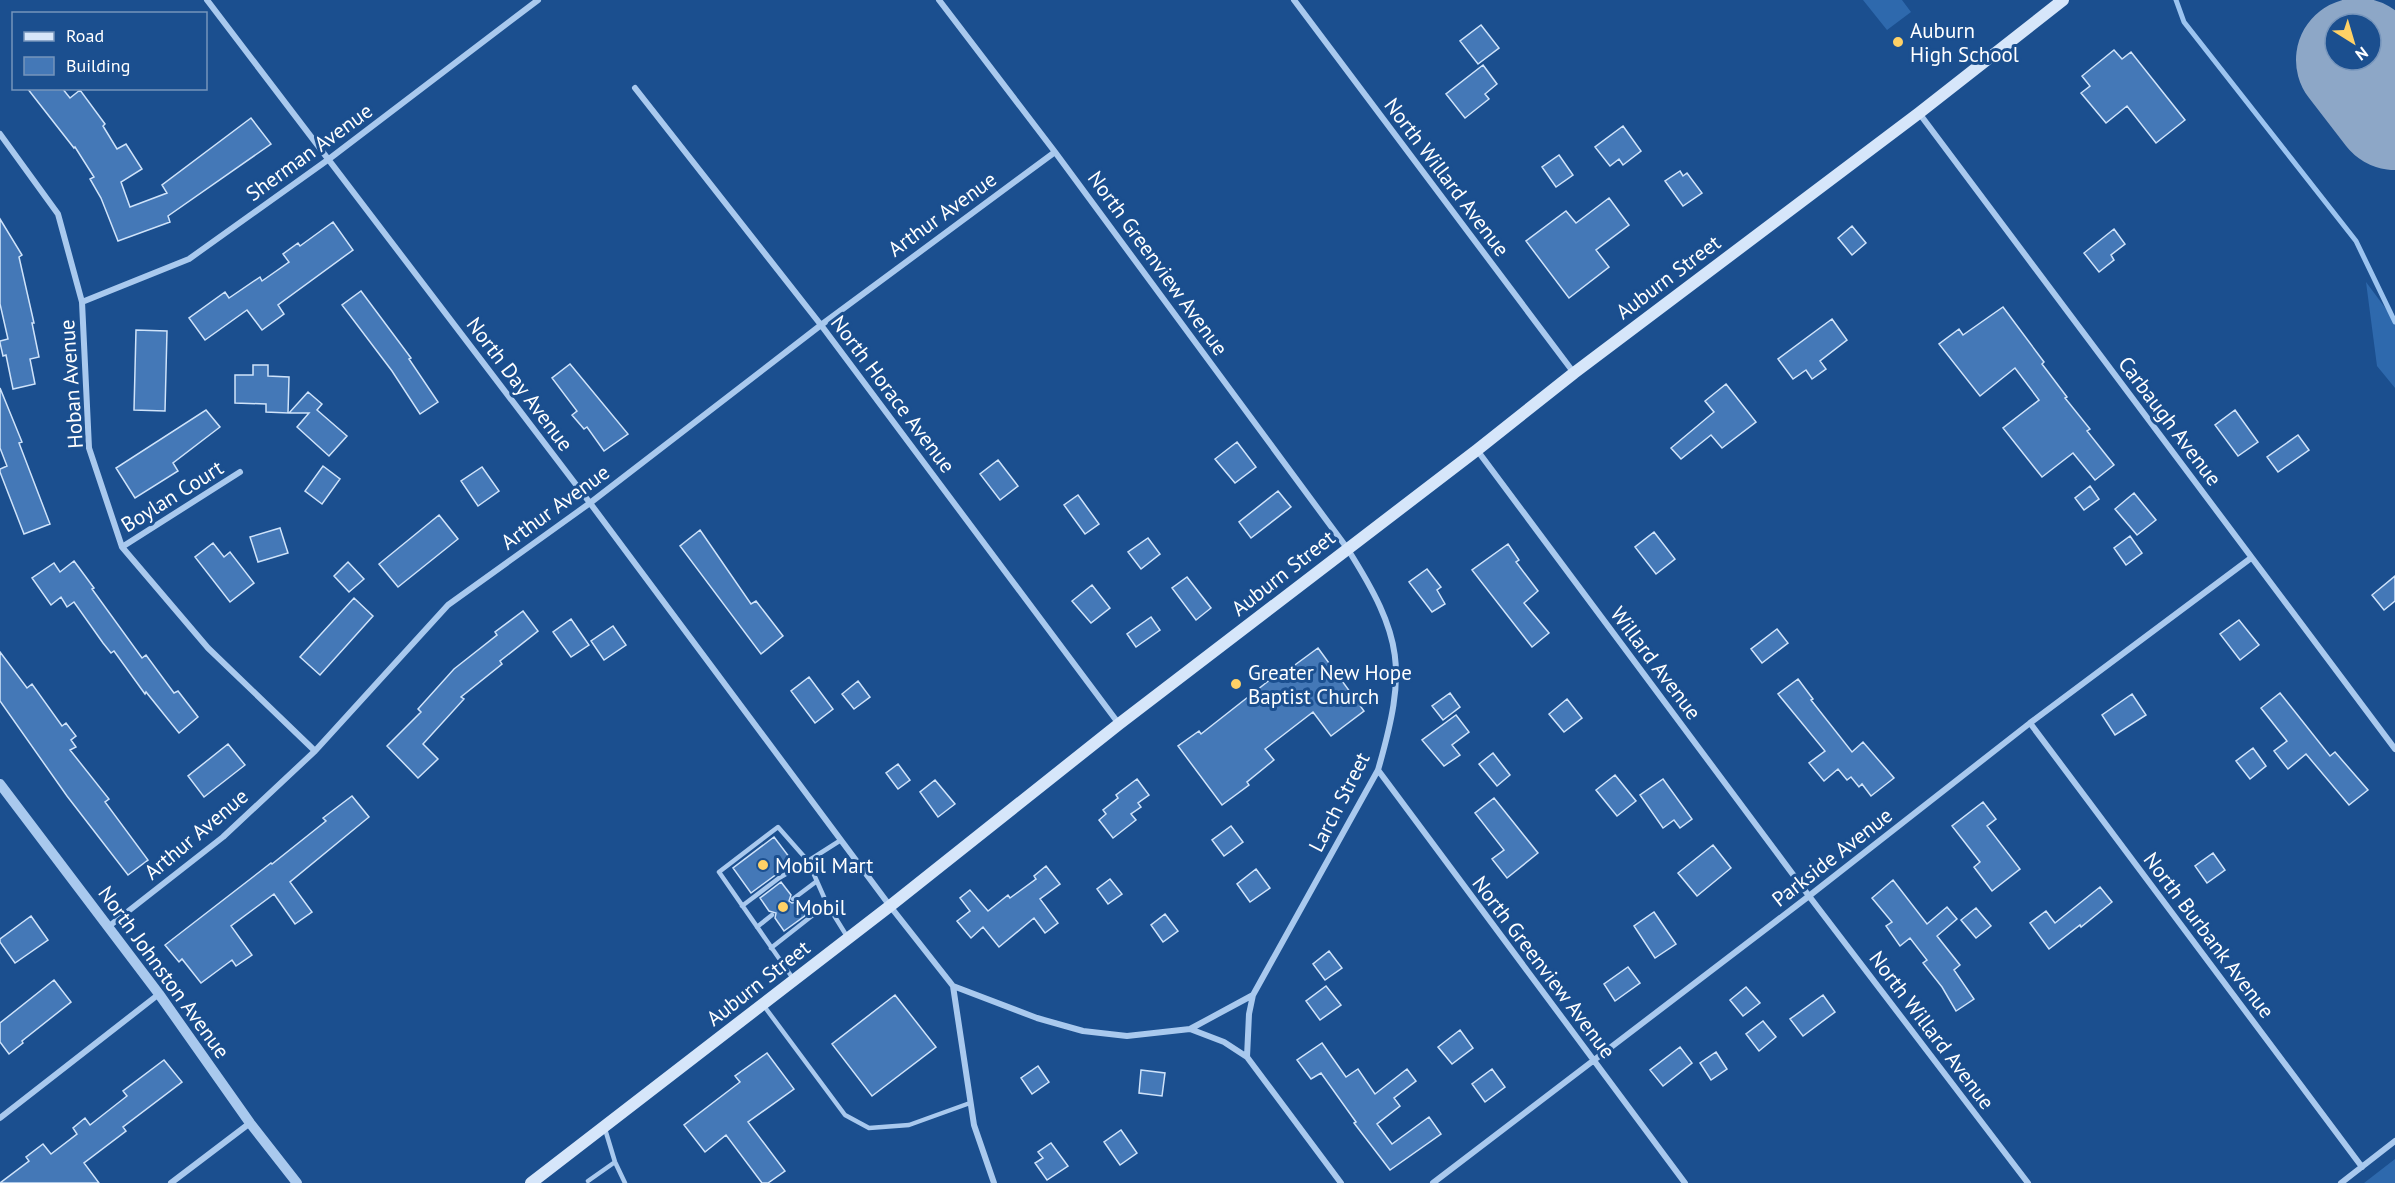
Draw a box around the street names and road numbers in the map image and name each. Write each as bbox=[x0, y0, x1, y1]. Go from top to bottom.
street label: North Willard Avenue bbox=[1379, 92, 1515, 262]
street label: Sherman Avenue bbox=[240, 97, 378, 207]
street label: North Greenview Avenue bbox=[1082, 165, 1234, 361]
street label: Arthur Avenue bbox=[882, 166, 1002, 262]
street label: Auburn Street bbox=[1610, 229, 1726, 325]
street label: North Horace Avenue bbox=[825, 310, 961, 478]
street label: North Day Avenue bbox=[461, 312, 579, 456]
street label: Hoban Avenue bbox=[53, 319, 89, 449]
street label: Carbaugh Avenue bbox=[2112, 351, 2228, 491]
street label: Boylan Court bbox=[116, 454, 228, 538]
street label: Arthur Avenue bbox=[495, 459, 615, 555]
street label: Auburn Street bbox=[1226, 524, 1340, 622]
street label: Willard Avenue bbox=[1605, 601, 1707, 725]
street label: Larch Street bbox=[1302, 748, 1376, 856]
street label: Arthur Avenue bbox=[138, 783, 254, 885]
street label: Parkside Avenue bbox=[1766, 802, 1898, 912]
street label: North Burbank Avenue bbox=[2138, 846, 2280, 1024]
street label: North Greenview Avenue bbox=[1467, 870, 1621, 1064]
street label: North Johnston Avenue bbox=[92, 880, 236, 1064]
street label: Auburn Street bbox=[701, 934, 815, 1032]
street label: North Willard Avenue bbox=[1864, 945, 2000, 1115]

